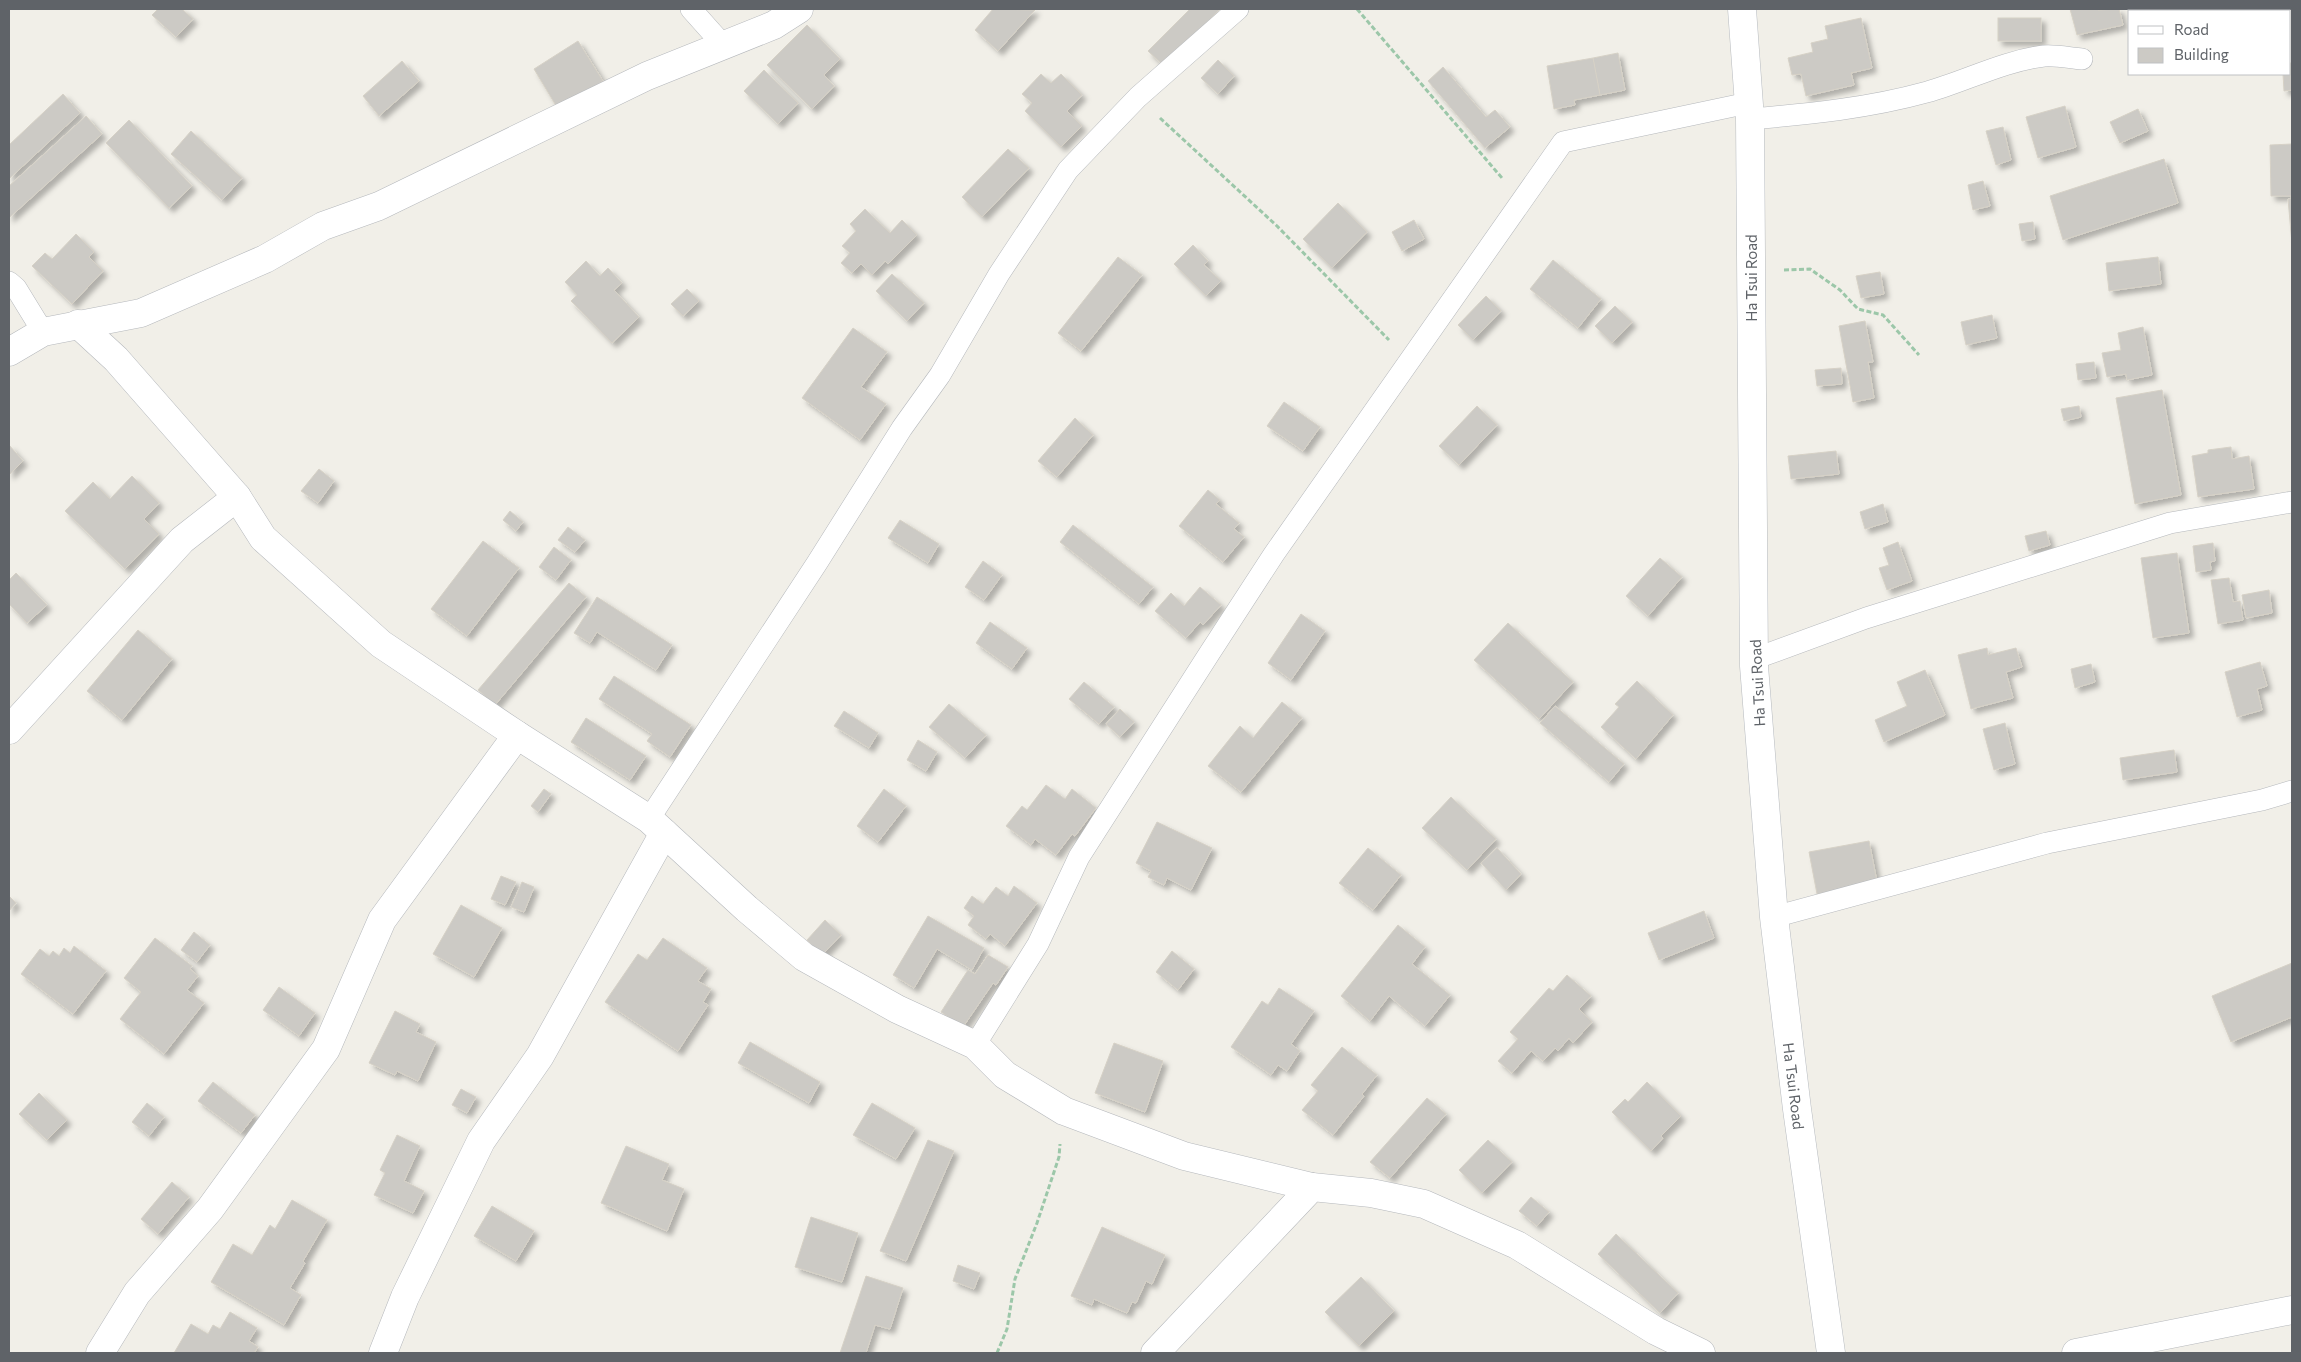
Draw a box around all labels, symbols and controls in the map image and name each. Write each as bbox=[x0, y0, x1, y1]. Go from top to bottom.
legend bbox=[2128, 10, 2291, 75]
text: Road bbox=[2174, 20, 2209, 38]
text: Building bbox=[2174, 45, 2229, 63]
street label: Ha Tsui Road bbox=[1742, 234, 1760, 322]
street label: Ha Tsui Road bbox=[1746, 639, 1768, 727]
street label: Ha Tsui Road bbox=[1780, 1042, 1808, 1130]

